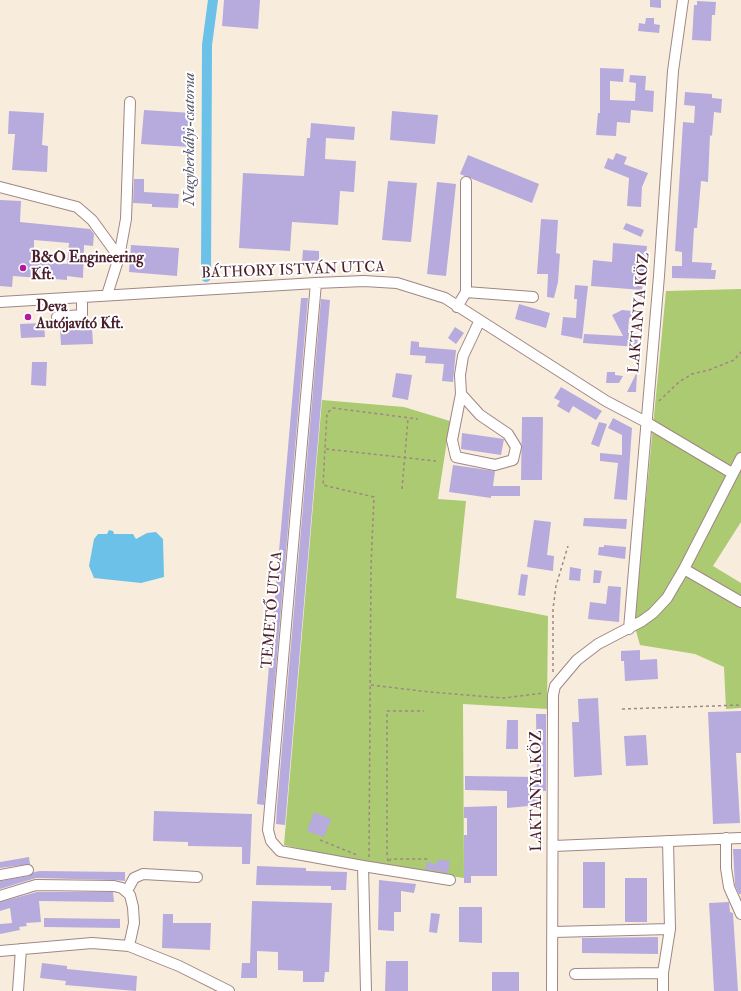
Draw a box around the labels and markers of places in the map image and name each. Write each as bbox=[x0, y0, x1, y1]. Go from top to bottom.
place label: B&O Engineering Kft. bbox=[31, 250, 144, 285]
marker: B&O Engineering Kft. bbox=[18, 263, 28, 273]
place label: Deva Autójavító Kft. bbox=[36, 299, 123, 334]
marker: Deva Autójavító Kft. bbox=[23, 312, 33, 322]

